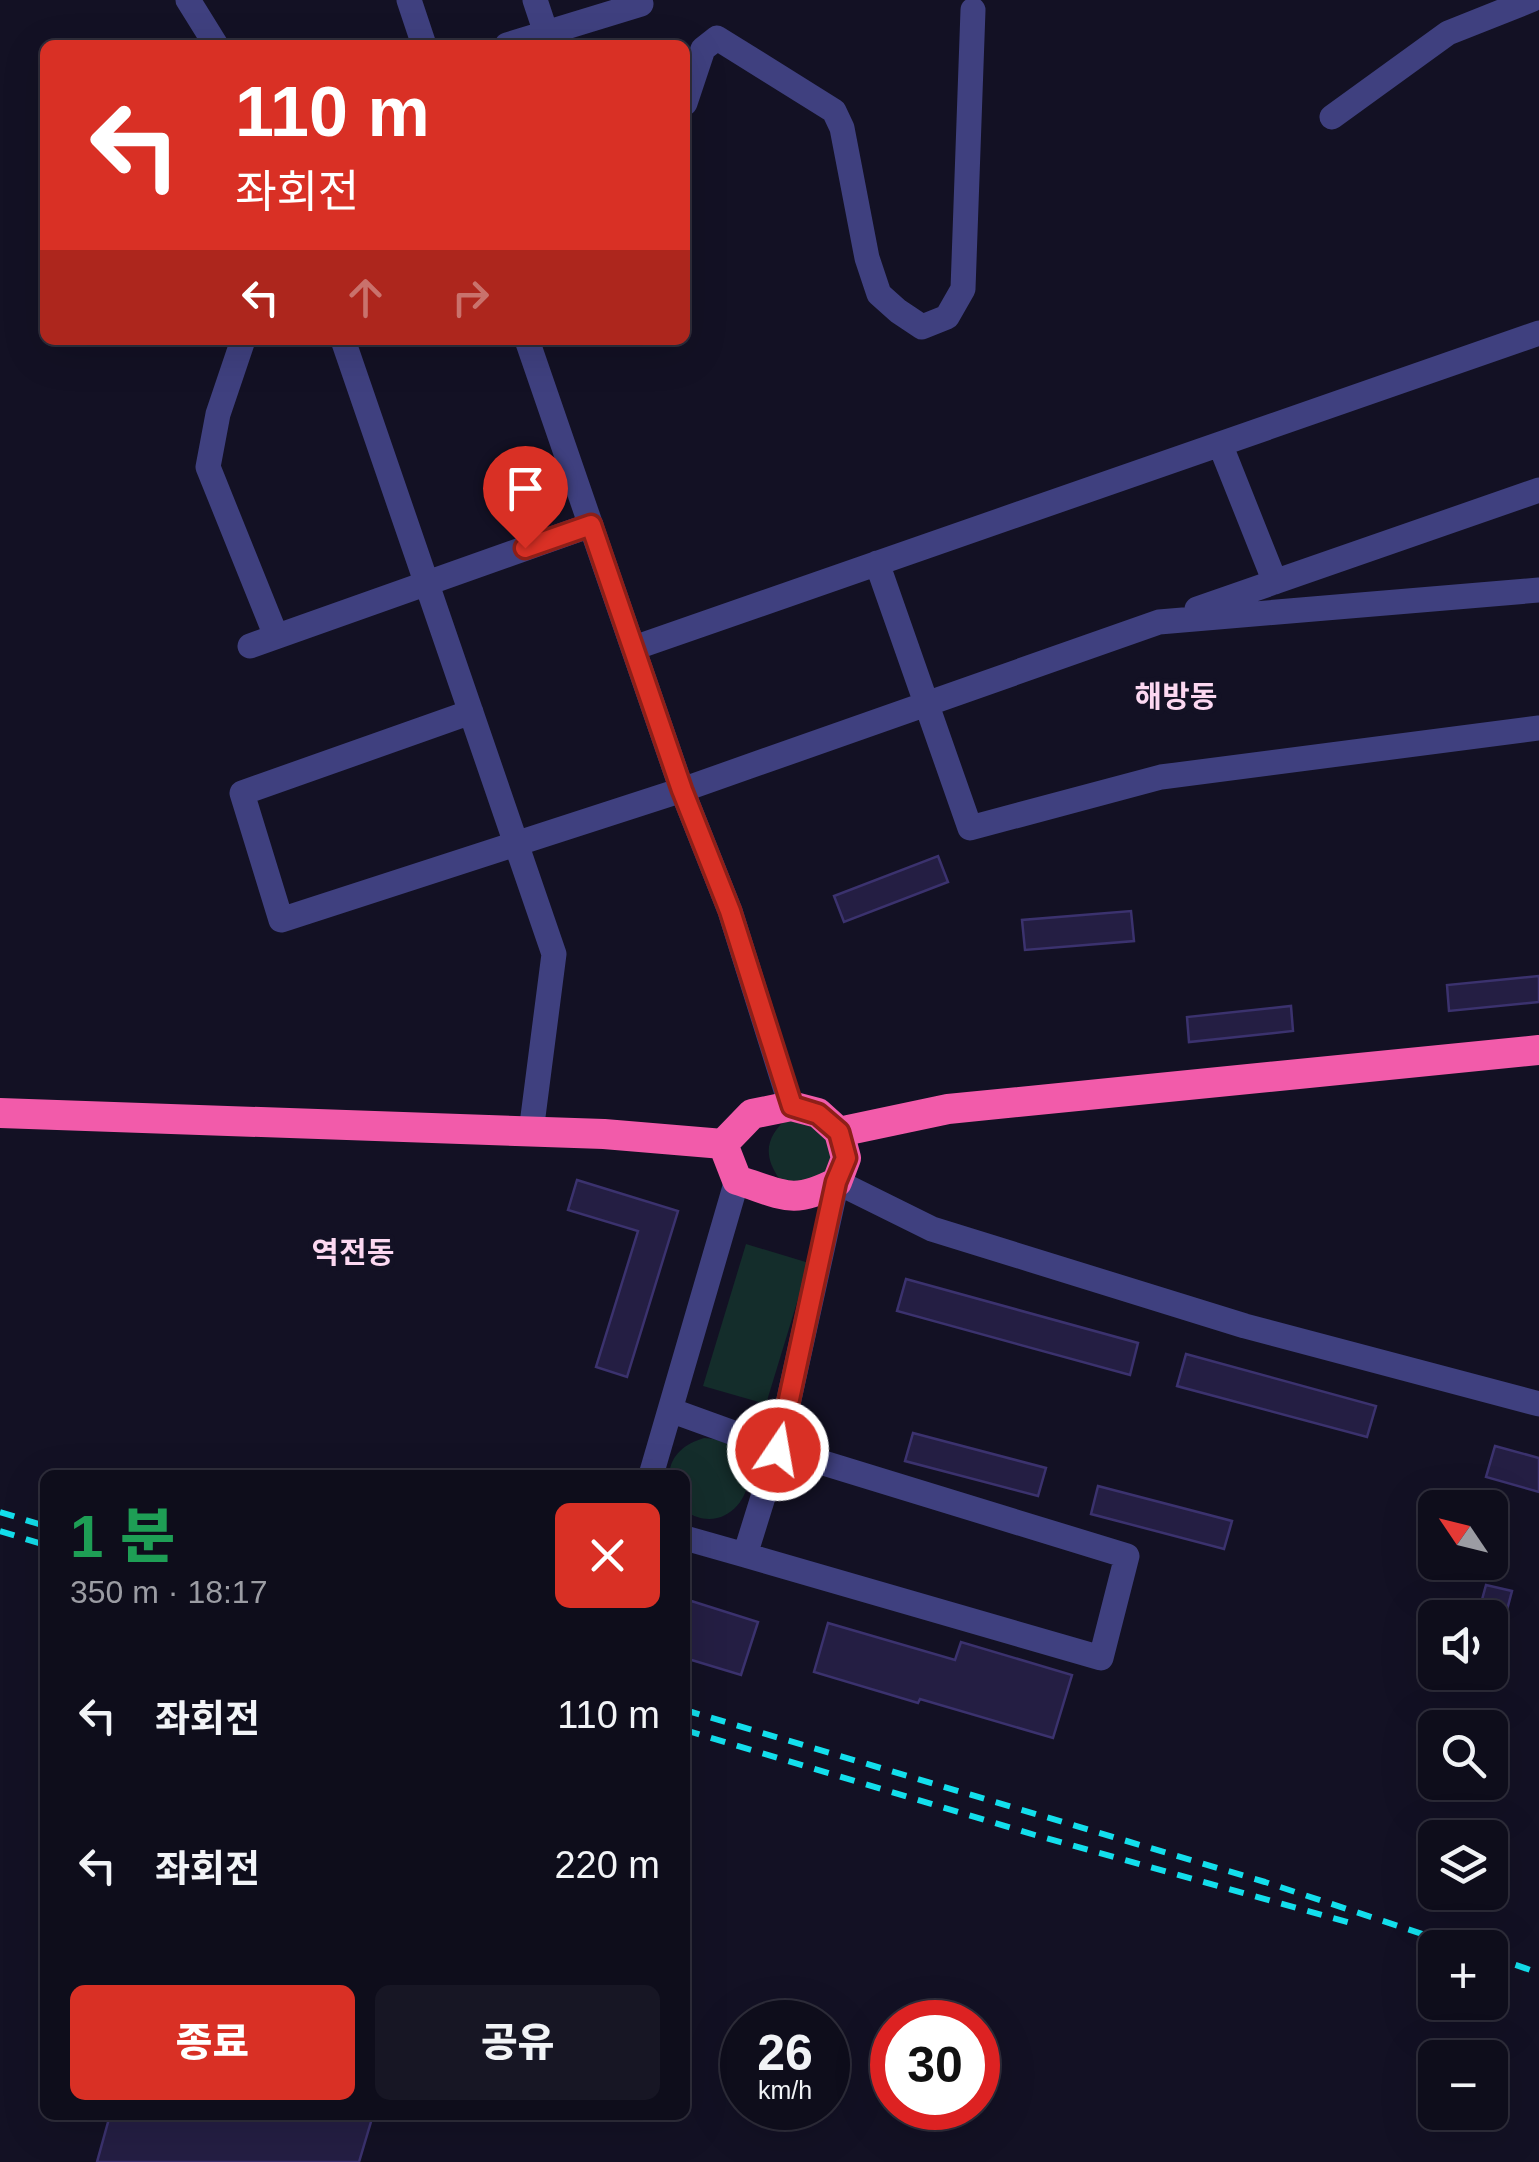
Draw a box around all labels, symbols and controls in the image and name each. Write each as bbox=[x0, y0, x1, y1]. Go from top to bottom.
text: 110 m bbox=[235, 73, 430, 151]
icon: left bbox=[70, 80, 200, 210]
text: 좌회전 bbox=[235, 166, 359, 217]
icon: left bbox=[233, 270, 288, 325]
icon: ahead bbox=[338, 270, 393, 325]
icon: right bbox=[443, 270, 498, 325]
pin bbox=[483, 446, 568, 549]
icon: arrive bbox=[498, 461, 553, 516]
district label: 해방동 bbox=[1135, 680, 1217, 713]
district label: 역전동 bbox=[312, 1236, 394, 1269]
position arrow bbox=[726, 1398, 830, 1502]
north arrow bbox=[1418, 1490, 1508, 1580]
map controls bbox=[1418, 1490, 1508, 2130]
text: 1 분 bbox=[70, 1503, 175, 1570]
button: close bbox=[555, 1503, 660, 1608]
text: 350 m · 18:17 bbox=[70, 1574, 267, 1610]
button: sound bbox=[1418, 1600, 1508, 1690]
icon: left bbox=[70, 1688, 125, 1743]
text: 110 m bbox=[557, 1694, 660, 1736]
text: 좌회전 bbox=[155, 1698, 260, 1740]
button: search bbox=[1418, 1710, 1508, 1800]
button: layers bbox=[1418, 1820, 1508, 1910]
icon: left bbox=[70, 1838, 125, 1893]
text: 220 m bbox=[554, 1844, 660, 1886]
text: 좌회전 bbox=[155, 1848, 260, 1890]
button: + bbox=[1418, 1930, 1508, 2020]
button: 종료 bbox=[70, 1985, 355, 2100]
button: 공유 bbox=[375, 1985, 660, 2100]
speed limit sign: 30 bbox=[870, 2000, 1000, 2130]
text: 26 bbox=[757, 2025, 813, 2081]
button: − bbox=[1418, 2040, 1508, 2130]
text: km/h bbox=[758, 2076, 812, 2104]

